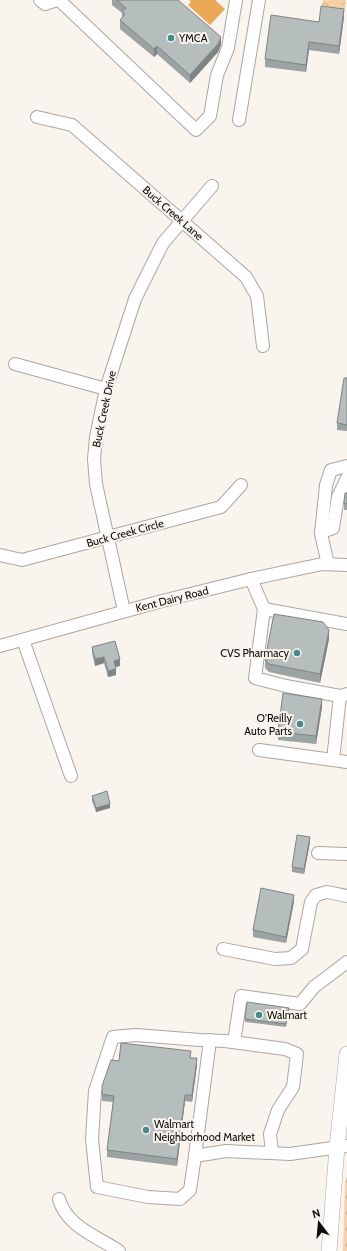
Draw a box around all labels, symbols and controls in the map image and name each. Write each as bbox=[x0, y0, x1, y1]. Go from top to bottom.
place label: YMCA bbox=[178, 31, 208, 45]
marker: YMCA bbox=[166, 33, 176, 43]
street label: Buck Creek Lane bbox=[140, 183, 207, 243]
street label: Buck Creek Drive bbox=[89, 369, 119, 449]
street label: Buck Creek Circle bbox=[85, 516, 165, 550]
street label: Kent Dairy Road bbox=[134, 583, 210, 615]
place label: CVS Pharmacy bbox=[220, 646, 289, 660]
marker: CVS Pharmacy bbox=[292, 648, 302, 658]
place label: O'Reilly Auto Parts bbox=[244, 711, 292, 738]
marker: O'Reilly Auto Parts bbox=[295, 719, 305, 729]
place label: Walmart bbox=[267, 1008, 307, 1022]
marker: Walmart bbox=[254, 1010, 264, 1020]
place label: Walmart Neighborhood Market bbox=[154, 1117, 255, 1144]
marker: Walmart Neighborhood Market bbox=[141, 1125, 151, 1135]
north arrow bbox=[299, 1203, 339, 1243]
text: N bbox=[311, 1206, 322, 1221]

